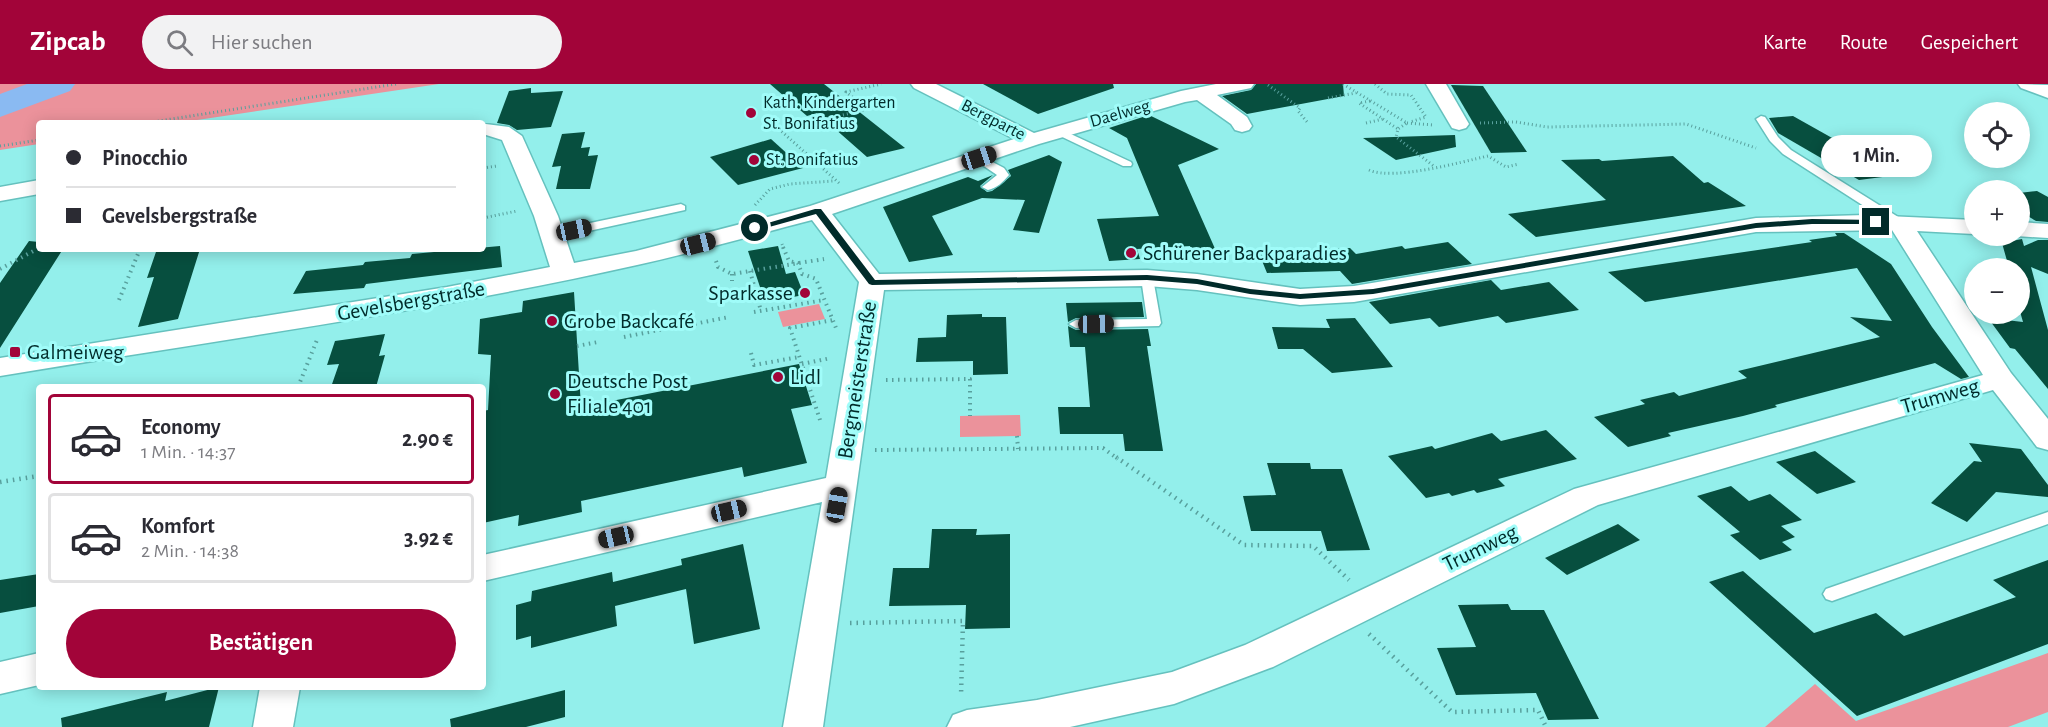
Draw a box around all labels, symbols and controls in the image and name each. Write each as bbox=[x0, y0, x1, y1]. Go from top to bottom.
search box bbox=[142, 15, 562, 69]
icon: search bbox=[163, 26, 196, 59]
text: Zipcab bbox=[30, 28, 106, 56]
text: Hier suchen bbox=[211, 31, 313, 53]
text: Karte bbox=[1763, 32, 1807, 53]
text: Route bbox=[1840, 32, 1888, 53]
text: Gespeichert bbox=[1921, 32, 2018, 53]
place label: Kath. Kindergarten St. Bonifatius bbox=[763, 94, 896, 133]
street label: Bergparte bbox=[958, 96, 1028, 144]
street label: Daelweg bbox=[1088, 97, 1152, 131]
map controls bbox=[1964, 102, 2030, 324]
button: locate bbox=[1964, 102, 2030, 168]
marker: Kath. Kindergarten St. Bonifatius bbox=[744, 106, 758, 120]
callout: 1 Min. bbox=[1820, 135, 1932, 177]
car bbox=[959, 144, 999, 172]
text: 1 Min. bbox=[1853, 146, 1900, 166]
text: Pinocchio bbox=[102, 147, 188, 169]
place label: St. Bonifatius bbox=[766, 151, 858, 169]
marker: St. Bonifatius bbox=[747, 153, 761, 167]
button: + bbox=[1964, 180, 2030, 246]
text: Gevelsbergstraße bbox=[102, 205, 257, 227]
route end bbox=[1862, 208, 1889, 235]
route start bbox=[741, 214, 768, 241]
car bbox=[555, 217, 593, 243]
car bbox=[678, 231, 718, 257]
place label: Schürener Backparadies bbox=[1143, 242, 1347, 264]
marker: Schürener Backparadies bbox=[1124, 246, 1138, 260]
button: − bbox=[1964, 258, 2030, 324]
street label: Gevelsbergstraße bbox=[336, 277, 486, 325]
place label: Sparkasse bbox=[708, 282, 793, 304]
marker: Sparkasse bbox=[798, 286, 812, 300]
street label: Bergmeisterstraße bbox=[834, 300, 880, 460]
place label: Grobe Backcafé bbox=[564, 310, 694, 332]
marker: Grobe Backcafé bbox=[545, 314, 559, 328]
car bbox=[1078, 315, 1114, 333]
place label: Galmeiweg bbox=[27, 341, 124, 363]
marker: Galmeiweg bbox=[8, 345, 22, 359]
place label: Lidl bbox=[790, 366, 821, 388]
place label: Deutsche Post Filiale 401 bbox=[567, 370, 688, 417]
marker: Lidl bbox=[771, 370, 785, 384]
street label: Trumweg bbox=[1899, 374, 1982, 418]
marker: Deutsche Post Filiale 401 bbox=[548, 387, 562, 401]
icon: car bbox=[69, 412, 123, 466]
text: Economy bbox=[141, 416, 221, 438]
text: 2.90 € bbox=[402, 428, 453, 450]
text: 1 Min. · 14:37 bbox=[141, 442, 236, 462]
car bbox=[825, 486, 849, 524]
car bbox=[709, 498, 749, 524]
icon: car bbox=[69, 511, 123, 565]
text: Komfort bbox=[141, 515, 215, 537]
street label: Trumweg bbox=[1439, 520, 1521, 575]
car bbox=[596, 524, 636, 550]
text: 3.92 € bbox=[404, 527, 453, 549]
text: 2 Min. · 14:38 bbox=[141, 541, 239, 561]
button: Bestätigen bbox=[66, 609, 456, 678]

